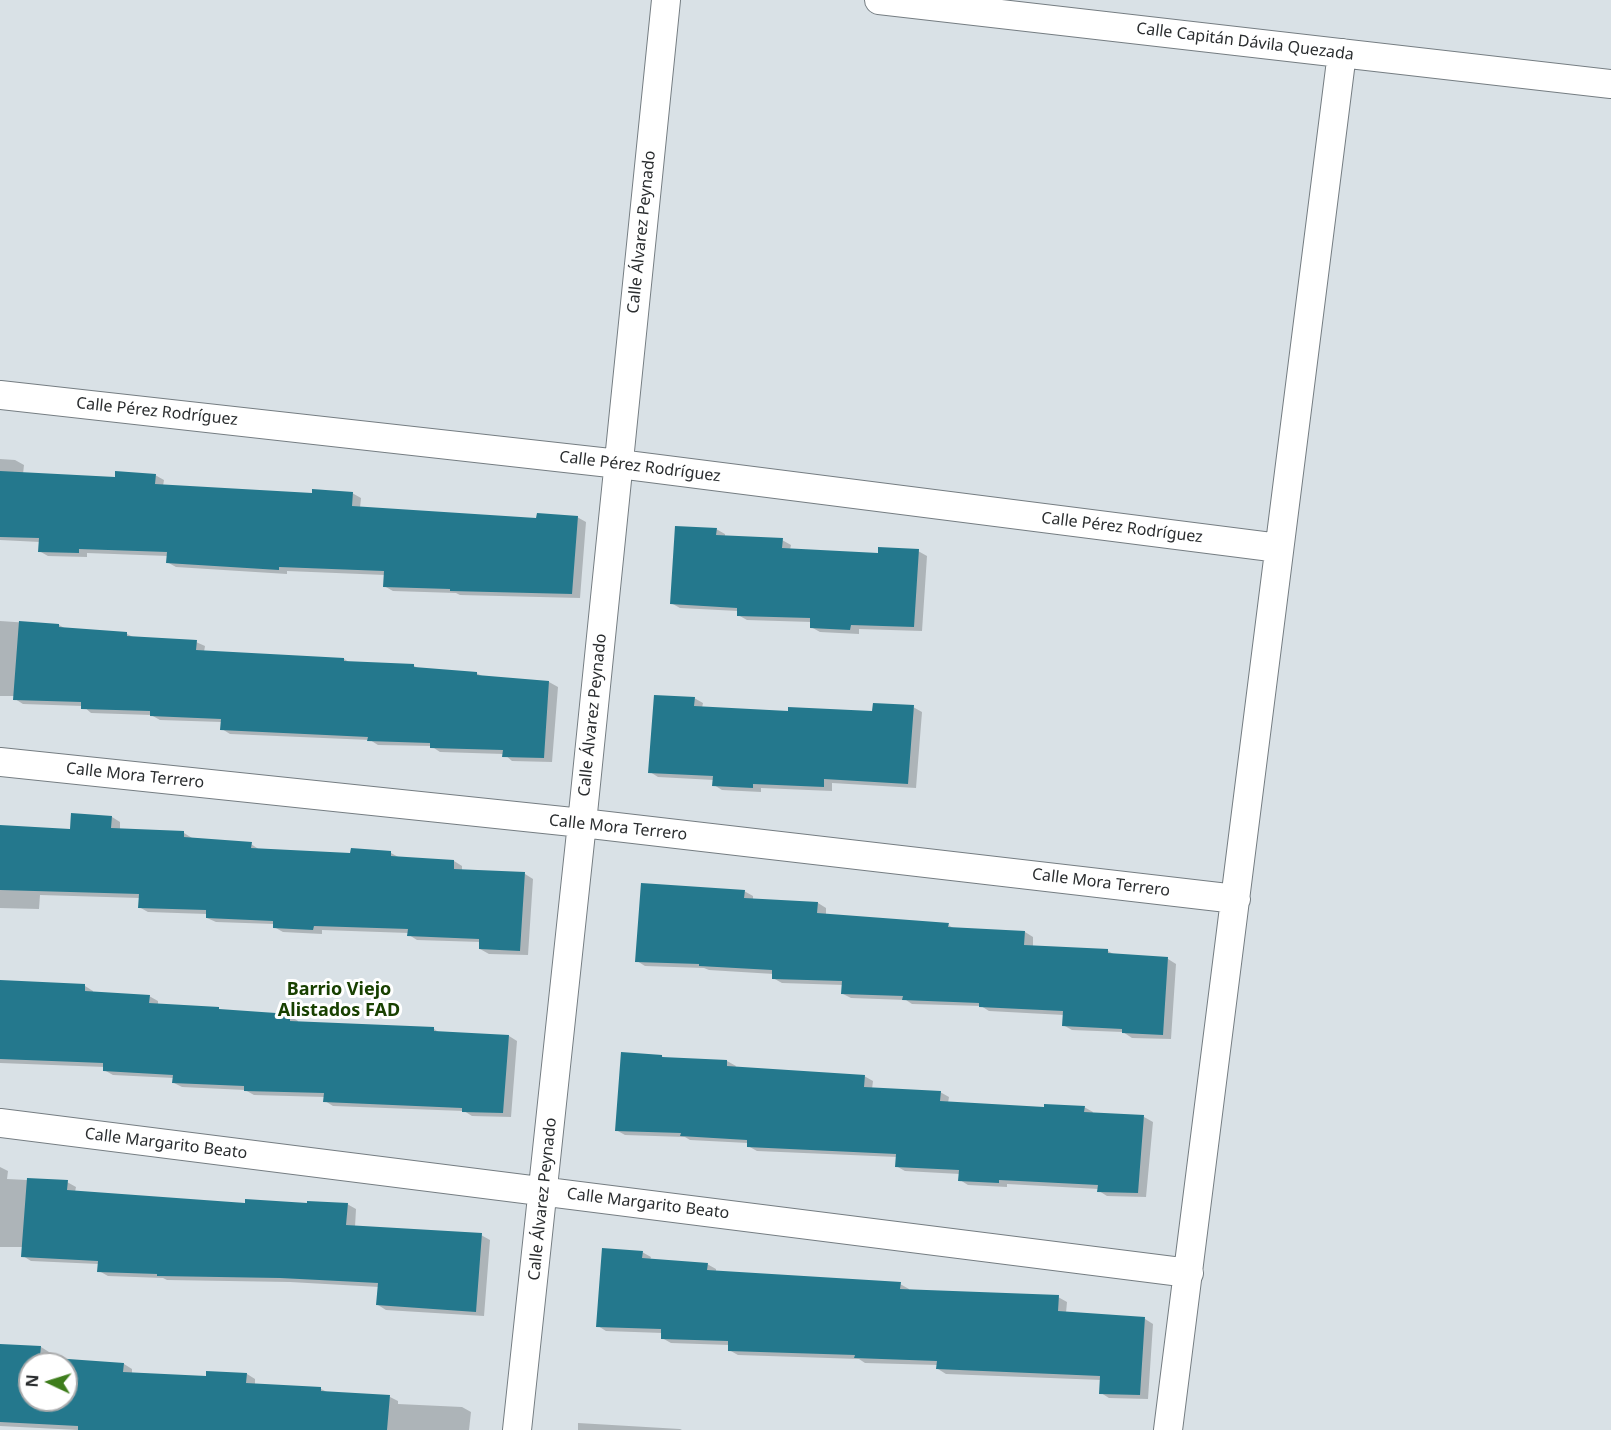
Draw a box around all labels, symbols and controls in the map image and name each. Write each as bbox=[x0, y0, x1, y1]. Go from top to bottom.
street label: Calle Capitán Dávila Quezada bbox=[1135, 19, 1355, 65]
street label: Calle Álvarez Peynado bbox=[624, 150, 660, 314]
street label: Calle Pérez Rodríguez bbox=[75, 394, 239, 430]
street label: Calle Pérez Rodríguez bbox=[558, 448, 722, 486]
street label: Calle Pérez Rodríguez bbox=[1040, 509, 1204, 547]
street label: Calle Álvarez Peynado bbox=[575, 633, 611, 797]
street label: Calle Mora Terrero bbox=[65, 759, 205, 793]
street label: Calle Mora Terrero bbox=[548, 811, 688, 845]
street label: Calle Mora Terrero bbox=[1031, 865, 1171, 901]
district label: Barrio Viejo Alistados FAD bbox=[278, 979, 400, 1022]
street label: Calle Álvarez Peynado bbox=[525, 1117, 561, 1281]
street label: Calle Margarito Beato bbox=[84, 1125, 248, 1163]
street label: Calle Margarito Beato bbox=[566, 1185, 730, 1223]
north arrow bbox=[18, 1352, 78, 1412]
text: N bbox=[21, 1374, 43, 1388]

